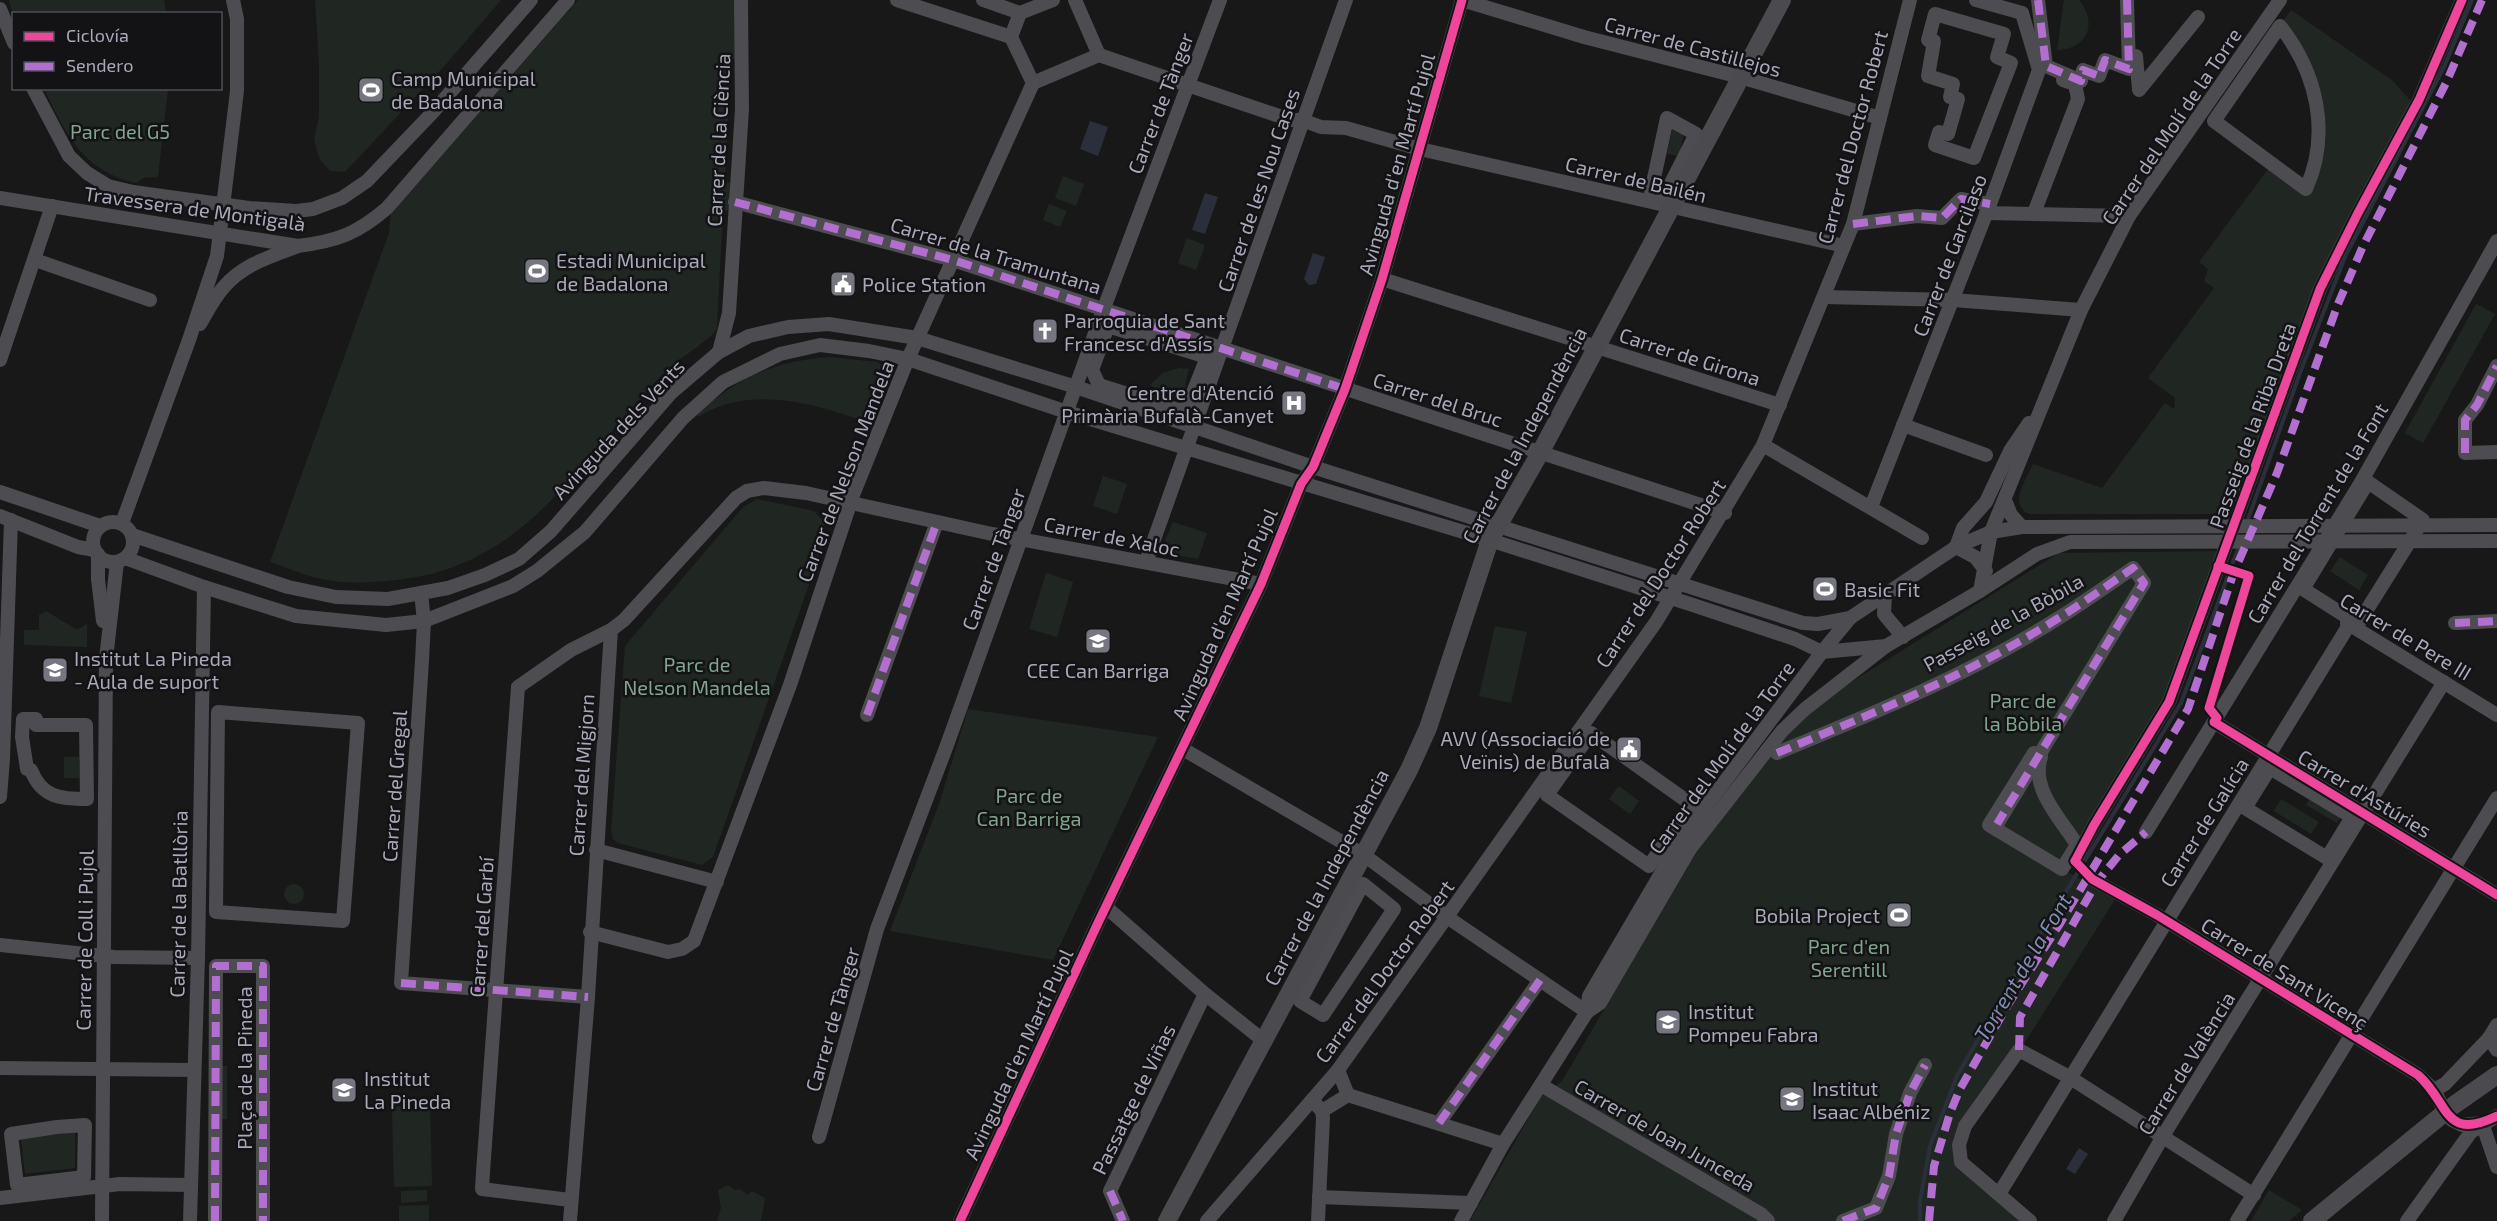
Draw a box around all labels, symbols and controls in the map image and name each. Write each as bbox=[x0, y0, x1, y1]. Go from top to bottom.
street label: Carrer de Castillejos bbox=[1602, 11, 1784, 81]
legend bbox=[12, 12, 222, 90]
street label: Carrer del Molí de la Torre bbox=[2096, 23, 2246, 229]
text: Ciclovía bbox=[66, 24, 129, 46]
street label: Carrer del Doctor Robert bbox=[1812, 27, 1892, 246]
street label: Carrer de Tànger bbox=[1122, 29, 1198, 177]
street label: Avinguda d'en Martí Pujol bbox=[1353, 50, 1439, 278]
street label: Carrer de la Ciència bbox=[701, 53, 735, 227]
text: Sendero bbox=[66, 54, 133, 76]
place label: Camp Municipal de Badalona bbox=[391, 66, 536, 113]
sports icon: Camp Municipal de Badalona bbox=[356, 75, 386, 105]
street label: Carrer de les Nou Cases bbox=[1212, 85, 1304, 295]
park label: Parc del G5 bbox=[70, 119, 170, 143]
street label: Carrer de Bailén bbox=[1563, 151, 1709, 207]
street label: Carrer de Garcilaso bbox=[1907, 170, 1991, 340]
street label: Travessera de Montigalà bbox=[83, 181, 307, 235]
street label: Carrer de la Tramuntana bbox=[888, 212, 1104, 298]
place label: Estadi Municipal de Badalona bbox=[556, 248, 706, 295]
sports icon: Estadi Municipal de Badalona bbox=[522, 256, 552, 286]
public building icon: Police Station bbox=[828, 269, 858, 299]
place label: Police Station bbox=[862, 272, 986, 296]
place label: Parroquia de Sant Francesc d'Assís bbox=[1064, 308, 1226, 355]
church icon: Parroquia de Sant Francesc d'Assís bbox=[1030, 316, 1060, 346]
street label: Passeig de la Riba Dreta bbox=[2204, 319, 2300, 531]
street label: Carrer de Girona bbox=[1616, 322, 1764, 390]
street label: Carrer de la Independència bbox=[1457, 323, 1591, 547]
street label: Avinguda dels Vents bbox=[547, 354, 689, 504]
street label: Carrer de Nelson Mandela bbox=[792, 357, 898, 585]
street label: Carrer del Bruc bbox=[1370, 367, 1506, 431]
place label: Centre d'Atenció Primària Bufalà-Canyet bbox=[1061, 380, 1274, 427]
hospital icon: Centre d'Atenció Primària Bufalà-Canyet bbox=[1279, 388, 1309, 418]
street label: Carrer del Torrent de la Font bbox=[2242, 398, 2393, 627]
street label: Carrer del Doctor Robert bbox=[1590, 474, 1730, 672]
street label: Carrer de Tànger bbox=[956, 485, 1030, 633]
street label: Avinguda d'en Martí Pujol bbox=[1166, 504, 1282, 724]
street label: Carrer de Xaloc bbox=[1042, 511, 1182, 561]
street label: Passeig de la Bòbila bbox=[1919, 568, 2087, 676]
sports icon: Basic Fit bbox=[1810, 574, 1840, 604]
place label: Basic Fit bbox=[1844, 577, 1920, 601]
street label: Carrer de Pere III bbox=[2336, 587, 2476, 685]
school or university icon: CEE Can Barriga bbox=[1083, 626, 1113, 656]
place label: Institut La Pineda - Aula de suport bbox=[74, 646, 232, 693]
park label: Parc de Nelson Mandela bbox=[623, 652, 771, 699]
school or university icon: Institut La Pineda - Aula de suport bbox=[40, 655, 70, 685]
street label: Carrer del Molí de la Torre bbox=[1643, 656, 1799, 858]
place label: CEE Can Barriga bbox=[1026, 658, 1170, 682]
park label: Parc de la Bòbila bbox=[1984, 688, 2062, 735]
street label: Carrer del Migjorn bbox=[563, 693, 599, 857]
street label: Carrer del Gregal bbox=[377, 709, 411, 863]
place label: AVV (Associació de Veïnis) de Bufalà bbox=[1441, 726, 1610, 773]
public building icon: AVV (Associació de Veïnis) de Bufalà bbox=[1614, 734, 1644, 764]
street label: Carrer d'Astúries bbox=[2294, 744, 2436, 842]
street label: Carrer de Galícia bbox=[2155, 753, 2253, 891]
street label: Carrer de la Independència bbox=[1259, 765, 1393, 989]
park label: Parc de Can Barriga bbox=[977, 783, 1081, 830]
street label: Carrer de la Batllòria bbox=[164, 810, 192, 998]
street label: Carrer de Coll i Pujol bbox=[70, 849, 98, 1031]
street label: Carrer del Garbí bbox=[464, 855, 498, 998]
street label: Carrer del Doctor Robert bbox=[1310, 875, 1459, 1067]
water label: Torrent de la Font bbox=[1968, 889, 2076, 1045]
sports icon: Bobila Project bbox=[1884, 900, 1914, 930]
place label: Bobila Project bbox=[1754, 903, 1880, 927]
street label: Carrer de Sant Vicenç bbox=[2197, 912, 2373, 1035]
park label: Parc d'en Serentill bbox=[1808, 934, 1890, 981]
street label: Carrer de Tànger bbox=[800, 944, 864, 1094]
street label: Avinguda d'en Martí Pujol bbox=[959, 945, 1077, 1163]
street label: Plaça de la Pineda bbox=[232, 986, 257, 1150]
street label: Carrer de València bbox=[2132, 987, 2240, 1139]
place label: Institut Pompeu Fabra bbox=[1688, 999, 1818, 1046]
school or university icon: Institut Pompeu Fabra bbox=[1653, 1007, 1683, 1037]
street label: Passatge de Viñas bbox=[1086, 1020, 1180, 1178]
place label: Institut La Pineda bbox=[364, 1066, 451, 1113]
street label: Carrer de Joan Junceda bbox=[1570, 1073, 1760, 1197]
school or university icon: Institut La Pineda bbox=[329, 1075, 359, 1105]
place label: Institut Isaac Albéniz bbox=[1812, 1076, 1930, 1123]
school or university icon: Institut Isaac Albéniz bbox=[1777, 1084, 1807, 1114]

